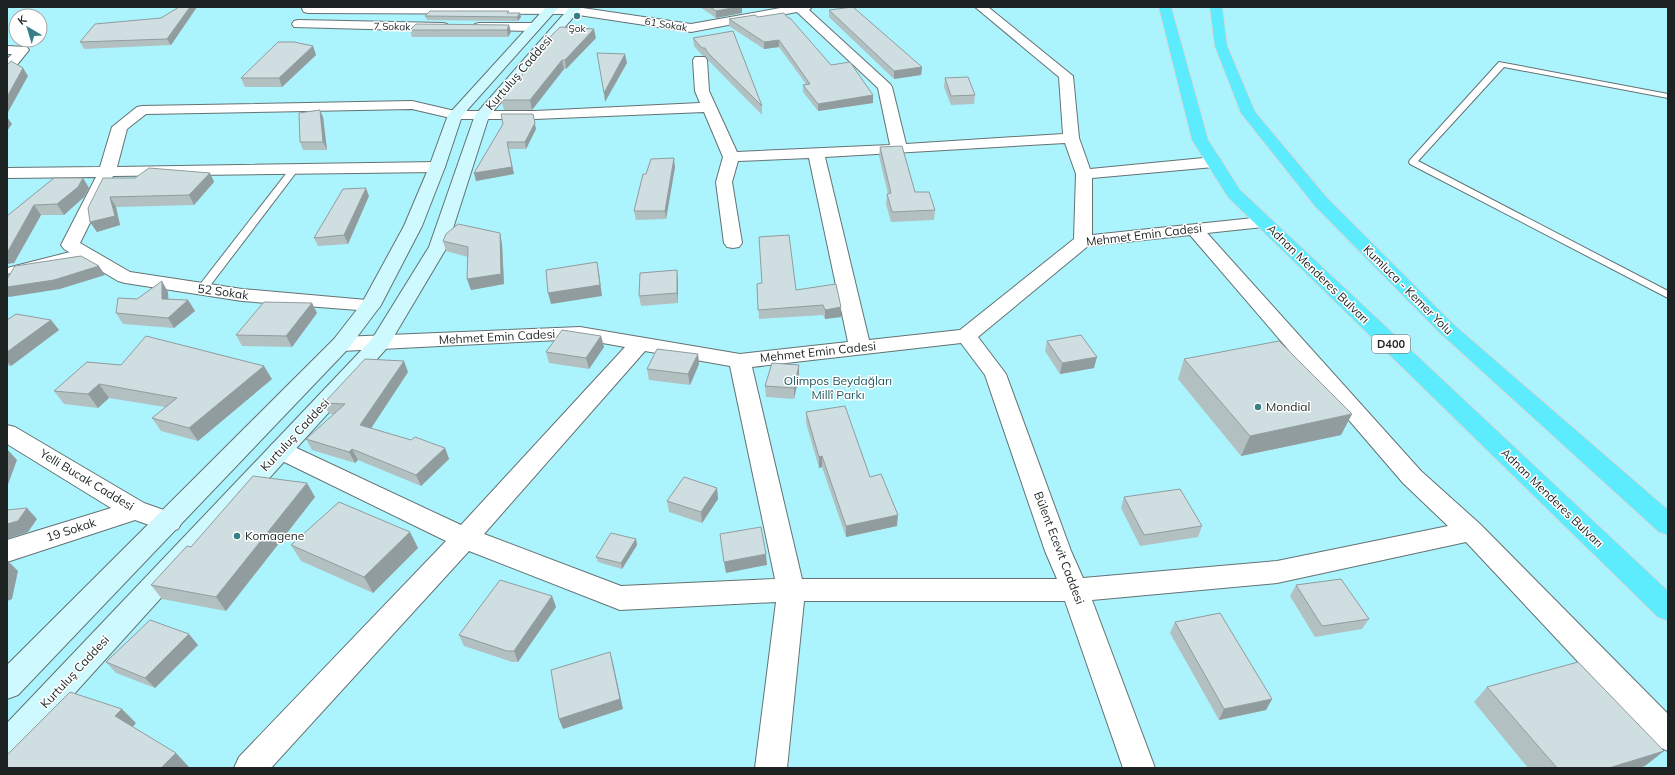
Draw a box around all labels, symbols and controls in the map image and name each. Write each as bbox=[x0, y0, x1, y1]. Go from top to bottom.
north arrow bbox=[8, 8, 48, 48]
marker: Şok bbox=[572, 11, 582, 21]
text: K bbox=[15, 12, 30, 28]
street label: 61 Sokak bbox=[644, 15, 689, 34]
street label: 7 Sokak bbox=[373, 20, 411, 33]
place label: Şok bbox=[568, 22, 586, 35]
street label: Kurtuluş Caddesi bbox=[482, 32, 555, 113]
street label: Mehmet Emin Cadesi bbox=[1085, 220, 1203, 249]
street label: Adnan Menderes Bulvarı bbox=[1264, 221, 1373, 326]
street label: Kumluca - Kemer Yolu bbox=[1360, 242, 1456, 338]
street label: 52 Sokak bbox=[197, 281, 250, 303]
street label: Mehmet Emin Cadesi bbox=[438, 326, 556, 347]
road number: D400 bbox=[1372, 335, 1410, 353]
street label: Mehmet Emin Cadesi bbox=[759, 338, 877, 365]
park label: Olimpos Beydağları Millî Parkı bbox=[784, 373, 892, 402]
street label: Kurtuluş Caddesi bbox=[257, 395, 332, 474]
place label: Mondial bbox=[1266, 399, 1310, 414]
marker: Mondial bbox=[1253, 402, 1263, 412]
street label: Yelli Bucak Caddesi bbox=[37, 445, 137, 514]
street label: Adnan Menderes Bulvarı bbox=[1498, 445, 1607, 550]
street label: Bülent Ecevit Caddesi bbox=[1031, 489, 1088, 606]
street label: 19 Sokak bbox=[44, 514, 98, 545]
place label: Komagene bbox=[245, 528, 304, 543]
marker: Komagene bbox=[232, 531, 242, 541]
street label: Kurtuluş Caddesi bbox=[37, 632, 112, 711]

